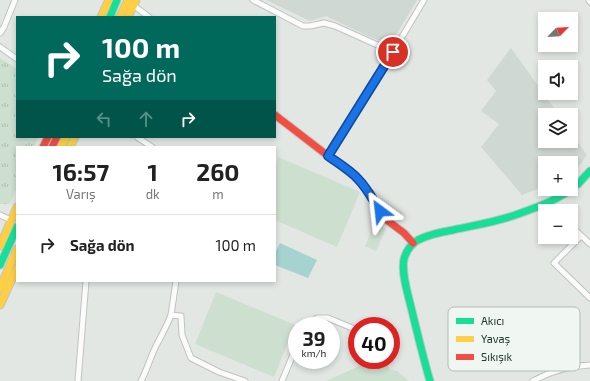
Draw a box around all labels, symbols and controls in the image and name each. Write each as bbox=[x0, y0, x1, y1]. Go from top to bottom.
north arrow bbox=[538, 12, 578, 52]
map controls bbox=[538, 12, 578, 244]
text: 100 m bbox=[102, 30, 180, 64]
icon: right bbox=[36, 32, 88, 84]
pin bbox=[376, 35, 410, 69]
icon: arrive bbox=[382, 41, 404, 63]
button: sound bbox=[538, 60, 578, 100]
text: Sağa dön bbox=[102, 64, 177, 86]
icon: left bbox=[93, 108, 115, 130]
icon: ahead bbox=[135, 108, 157, 130]
icon: right bbox=[177, 108, 199, 130]
button: layers bbox=[538, 108, 578, 148]
button: + bbox=[538, 156, 578, 196]
text: 16:57 bbox=[53, 157, 109, 186]
text: 1 bbox=[147, 157, 158, 186]
text: 260 bbox=[196, 157, 239, 186]
text: Varış bbox=[66, 186, 96, 202]
text: dk bbox=[146, 186, 160, 202]
text: m bbox=[212, 186, 224, 202]
position arrow bbox=[359, 190, 401, 232]
button: − bbox=[538, 204, 578, 244]
icon: right bbox=[36, 234, 58, 256]
text: Sağa dön bbox=[70, 236, 135, 254]
text: 100 m bbox=[215, 236, 256, 254]
legend bbox=[448, 307, 580, 371]
text: Akıcı bbox=[481, 314, 504, 327]
speed limit sign: 40 bbox=[348, 317, 400, 369]
text: 39 bbox=[302, 326, 326, 350]
text: Yavaş bbox=[481, 332, 510, 346]
text: km/h bbox=[302, 347, 326, 359]
text: Sıkışık bbox=[481, 350, 513, 364]

